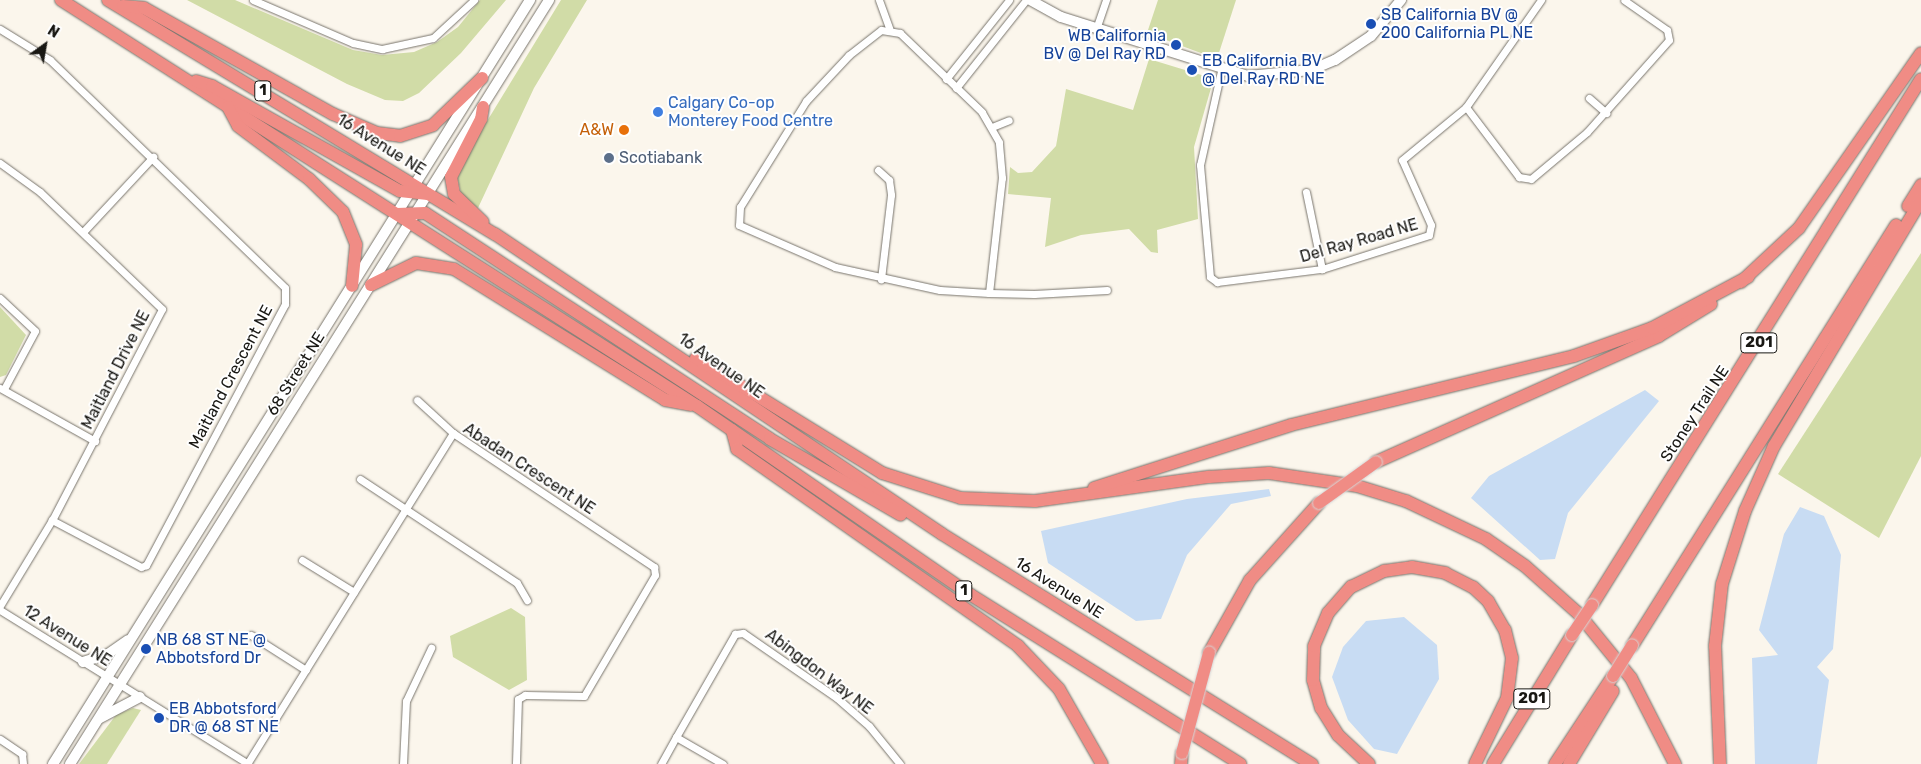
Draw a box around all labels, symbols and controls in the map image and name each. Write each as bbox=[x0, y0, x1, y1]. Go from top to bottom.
place label: SB California BV @ 200 California PL NE bbox=[1381, 5, 1533, 43]
marker: SB California BV @ 200 California PL NE bbox=[1365, 18, 1377, 30]
north arrow bbox=[20, 20, 70, 70]
text: N bbox=[44, 22, 62, 42]
place label: WB California BV @ Del Ray RD bbox=[1043, 26, 1166, 64]
marker: WB California BV @ Del Ray RD bbox=[1170, 39, 1182, 51]
place label: EB California BV @ Del Ray RD NE bbox=[1202, 51, 1325, 89]
marker: EB California BV @ Del Ray RD NE bbox=[1186, 64, 1198, 76]
road number: 1 bbox=[254, 78, 272, 104]
place label: Calgary Co-op Monterey Food Centre bbox=[668, 93, 833, 131]
marker: Calgary Co-op Monterey Food Centre bbox=[652, 106, 664, 118]
street label: 16 Avenue NE bbox=[333, 110, 429, 180]
place label: A&W bbox=[580, 120, 614, 140]
marker: A&W bbox=[618, 124, 630, 136]
place label: Scotiabank bbox=[619, 148, 702, 168]
marker: Scotiabank bbox=[603, 152, 615, 164]
street label: Del Ray Road NE bbox=[1298, 215, 1420, 267]
street label: Maitland Crescent NE bbox=[185, 302, 277, 452]
street label: Maitland Drive NE bbox=[78, 307, 154, 433]
street label: 68 Street NE bbox=[263, 329, 329, 419]
street label: 16 Avenue NE bbox=[674, 329, 768, 403]
road number: 201 bbox=[1740, 330, 1778, 356]
street label: Stoney Trail NE bbox=[1657, 362, 1733, 466]
street label: Abadan Crescent NE bbox=[460, 419, 598, 519]
street label: 16 Avenue NE bbox=[1011, 553, 1107, 623]
road number: 1 bbox=[955, 578, 973, 604]
street label: 12 Avenue NE bbox=[19, 601, 115, 671]
street label: Abingdon Way NE bbox=[761, 625, 877, 719]
place label: NB 68 ST NE @ Abbotsford Dr bbox=[156, 630, 267, 668]
marker: NB 68 ST NE @ Abbotsford Dr bbox=[140, 643, 152, 655]
road number: 201 bbox=[1513, 686, 1551, 712]
place label: EB Abbotsford DR @ 68 ST NE bbox=[169, 699, 279, 737]
marker: EB Abbotsford DR @ 68 ST NE bbox=[153, 712, 165, 724]

